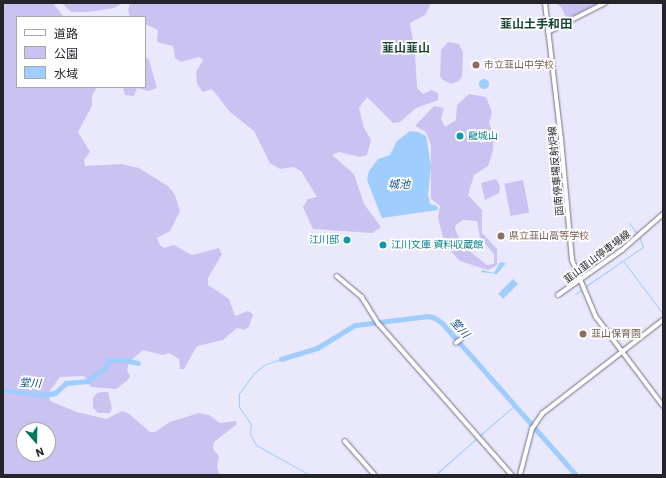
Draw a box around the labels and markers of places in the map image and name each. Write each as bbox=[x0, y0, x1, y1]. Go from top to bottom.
place label: 市立韮山中学校 bbox=[484, 59, 554, 71]
marker: 市立韮山中学校 bbox=[471, 60, 481, 70]
place label: 龍城山 bbox=[468, 130, 498, 142]
marker: 龍城山 bbox=[455, 131, 465, 141]
place label: 県立韮山高等学校 bbox=[509, 230, 589, 242]
marker: 県立韮山高等学校 bbox=[496, 231, 506, 241]
place label: 江川邸 bbox=[309, 234, 339, 246]
marker: 江川邸 bbox=[342, 235, 352, 245]
place label: 江川文庫 資料収蔵館 bbox=[391, 239, 483, 251]
marker: 江川文庫 資料収蔵館 bbox=[378, 240, 388, 250]
place label: 韮山保育園 bbox=[591, 328, 641, 340]
marker: 韮山保育園 bbox=[578, 329, 588, 339]

